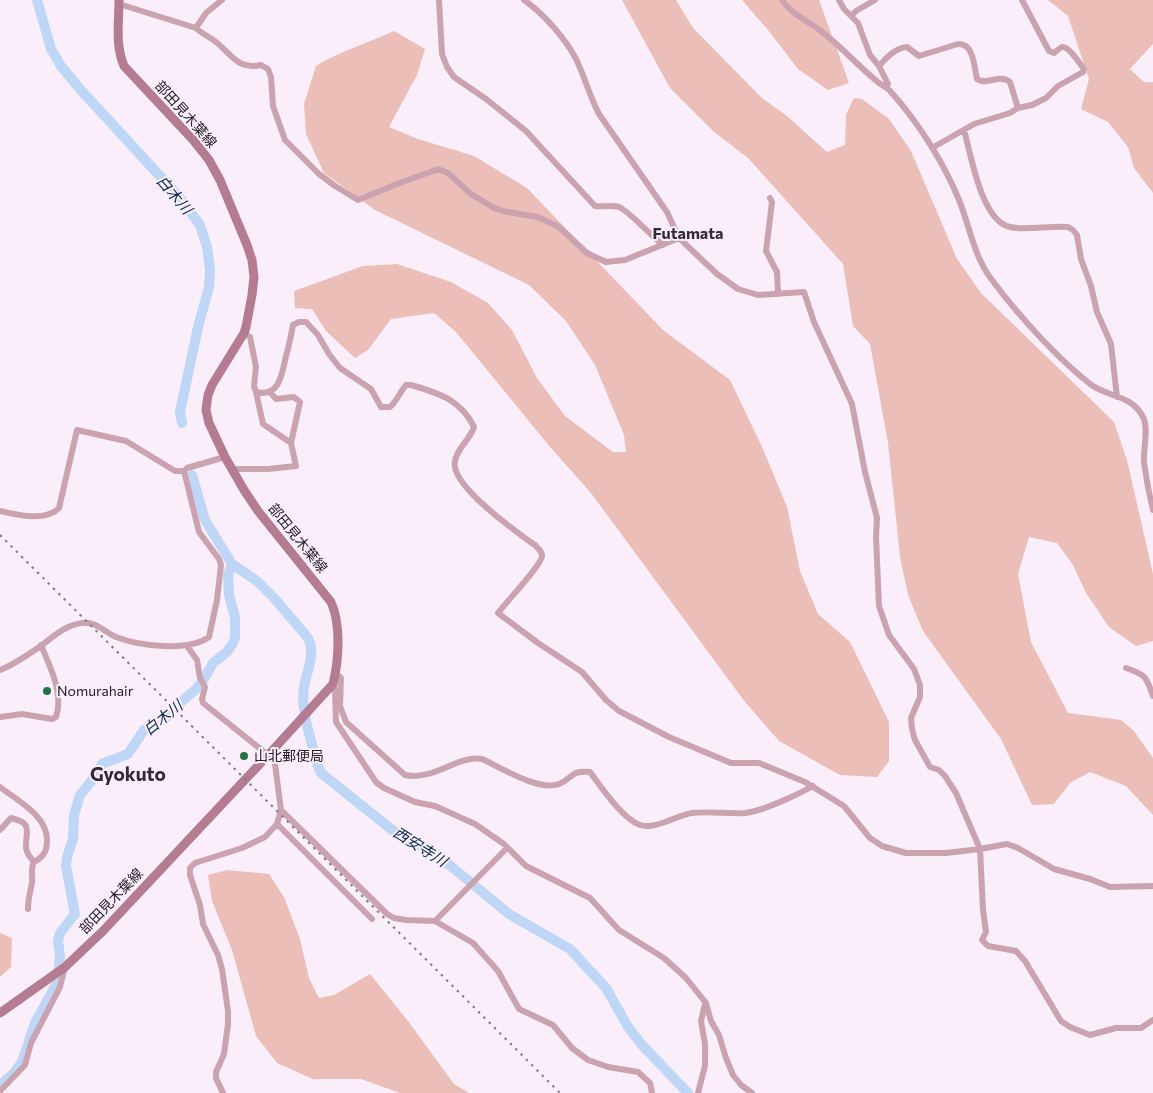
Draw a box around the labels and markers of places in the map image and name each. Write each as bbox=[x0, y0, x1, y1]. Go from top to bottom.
place label: Nomurahair bbox=[57, 682, 134, 699]
marker: Nomurahair bbox=[41, 685, 53, 697]
place label: 山北郵便局 bbox=[254, 747, 324, 764]
marker: 山北郵便局 bbox=[238, 750, 250, 762]

